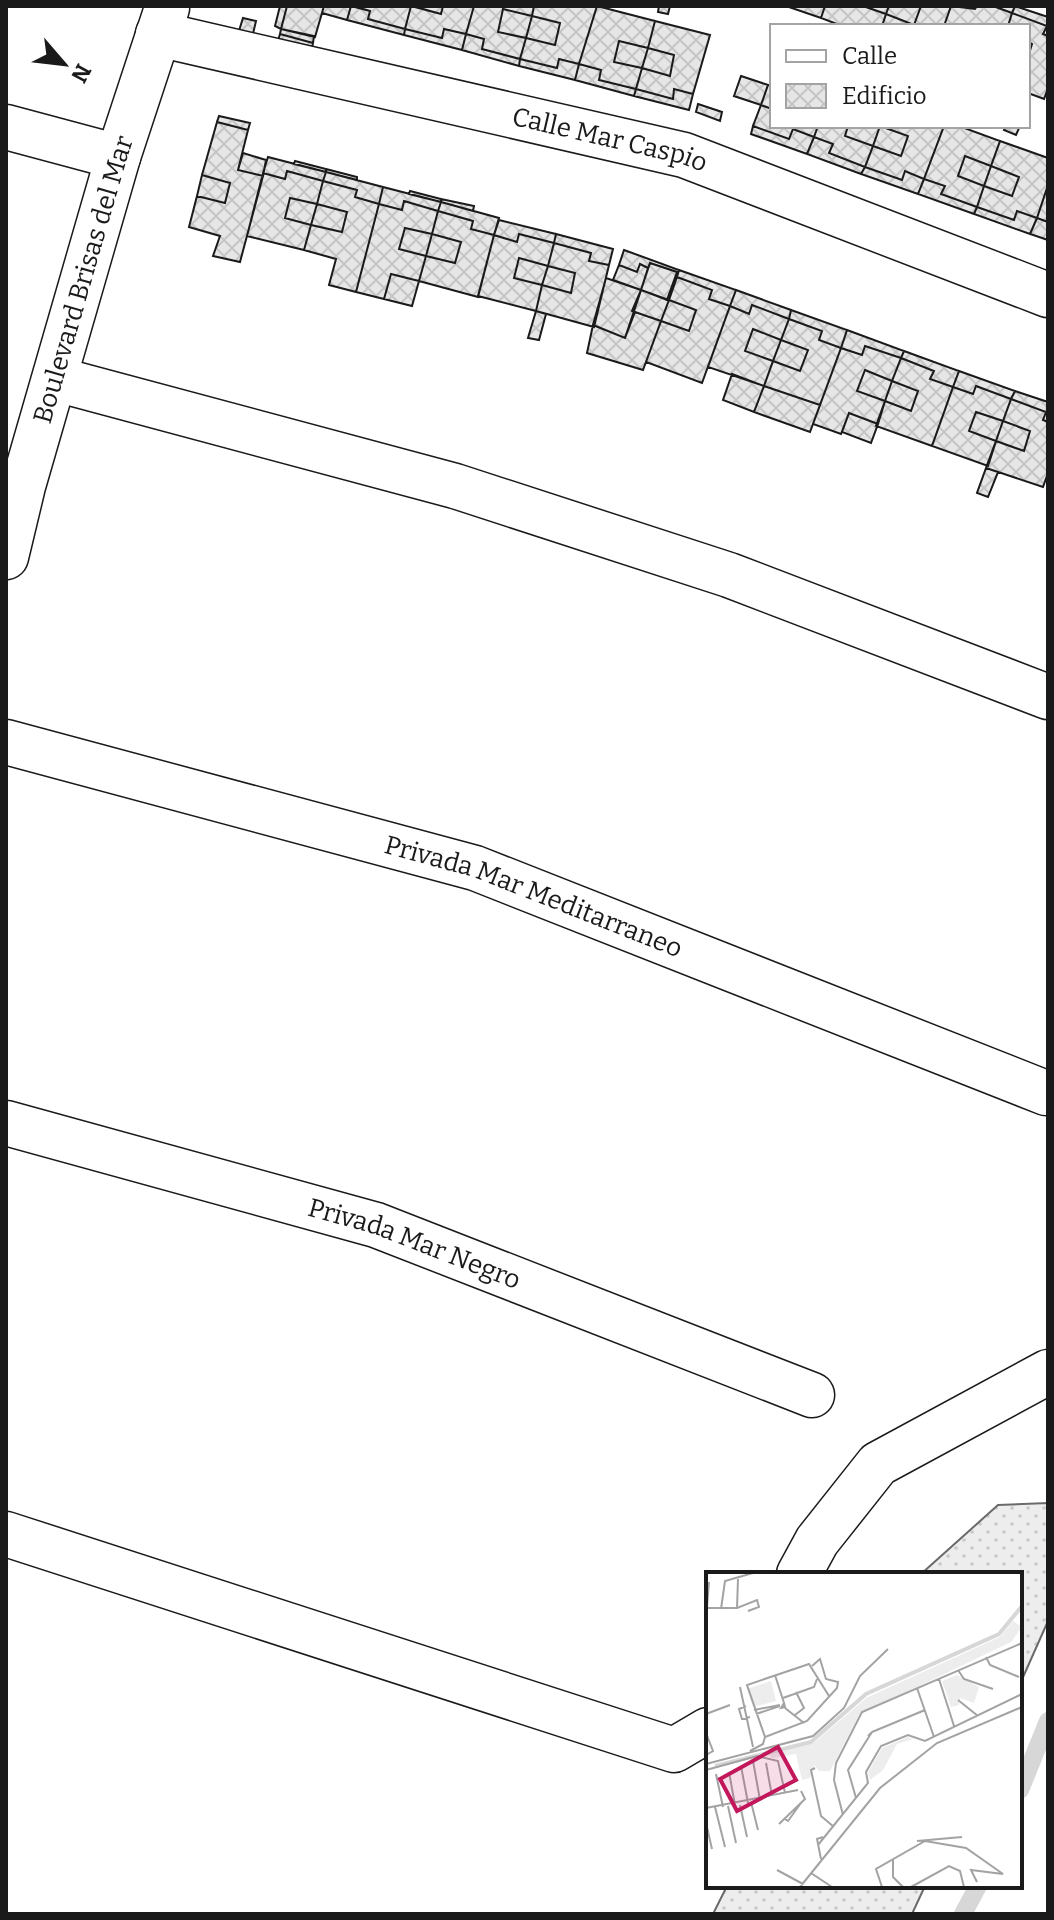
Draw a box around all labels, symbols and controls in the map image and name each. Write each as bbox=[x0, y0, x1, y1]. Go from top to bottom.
north arrow bbox=[24, 24, 104, 104]
legend bbox=[770, 24, 1030, 128]
text: Calle bbox=[842, 42, 897, 70]
text: N bbox=[65, 59, 97, 87]
text: Edificio bbox=[842, 82, 927, 110]
street label: Calle Mar Caspio bbox=[509, 101, 712, 178]
street label: Boulevard Brisas del Mar bbox=[26, 131, 140, 427]
street label: Privada Mar Meditarraneo bbox=[381, 829, 687, 964]
street label: Privada Mar Negro bbox=[305, 1192, 525, 1295]
inset map bbox=[706, 1572, 1022, 1888]

